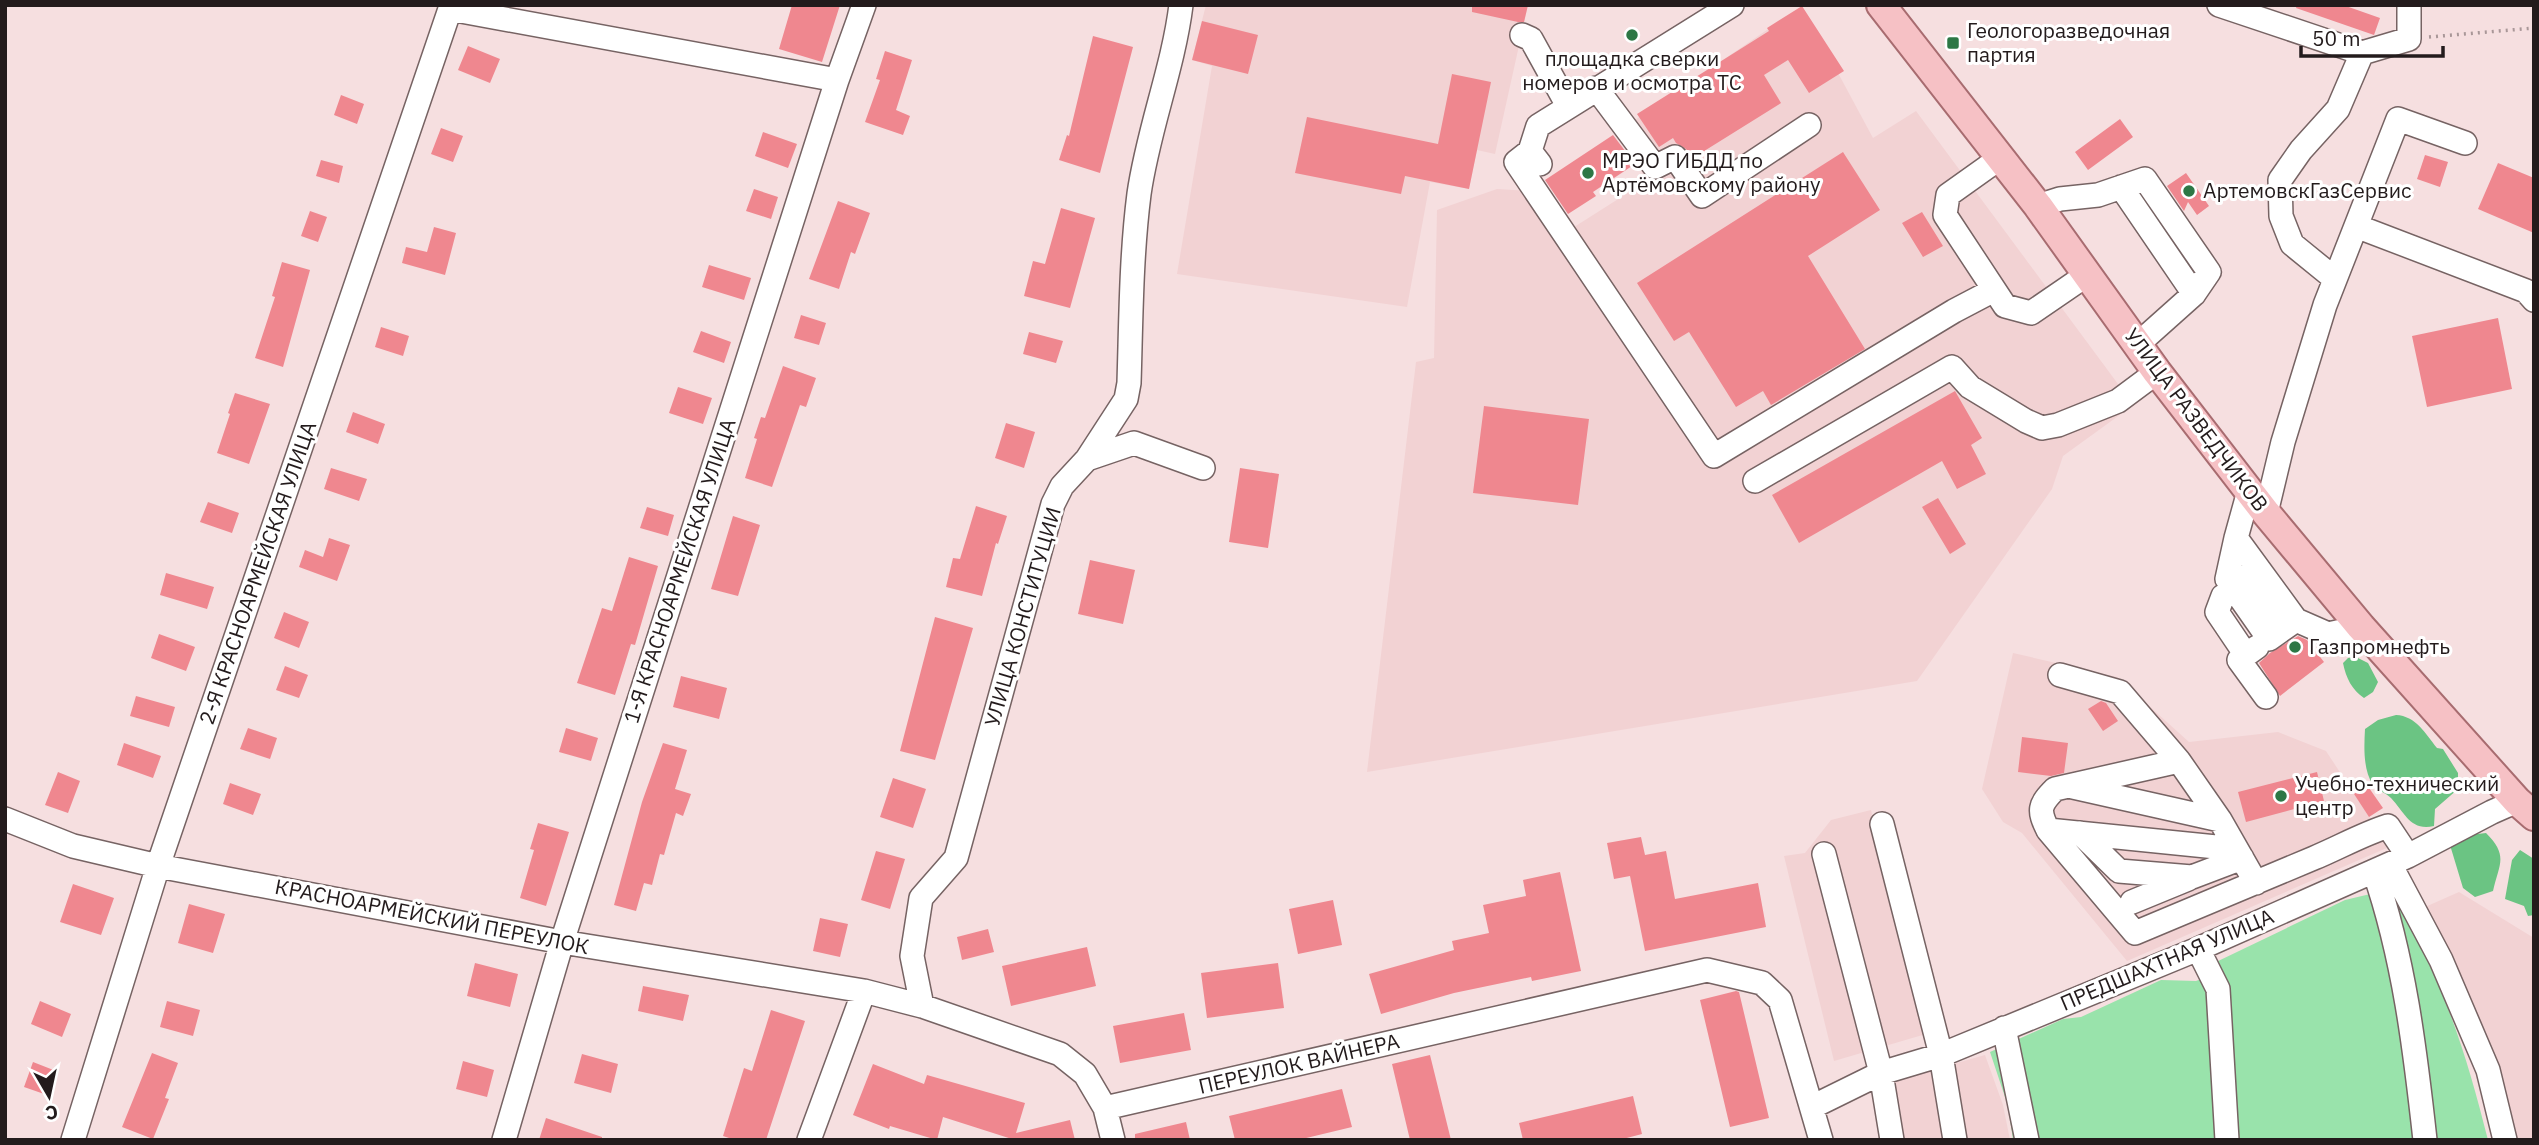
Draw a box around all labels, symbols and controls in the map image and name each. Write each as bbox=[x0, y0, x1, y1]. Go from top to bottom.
scale bar bbox=[2301, 14, 2443, 58]
place label: Геологоразведочная партия bbox=[1967, 16, 2170, 68]
text: 50 m bbox=[2312, 24, 2361, 52]
marker: площадка сверки номеров и осмотра ТС bbox=[1624, 27, 1640, 43]
marker: Геологоразведочная партия bbox=[1945, 35, 1961, 51]
place label: площадка сверки номеров и осмотра ТС bbox=[1522, 44, 1742, 96]
place label: МРЭО ГИБДД по Артёмовскому району bbox=[1602, 146, 1821, 198]
marker: МРЭО ГИБДД по Артёмовскому району bbox=[1580, 165, 1596, 181]
place label: АртемовскГазСервис bbox=[2203, 176, 2412, 204]
marker: АртемовскГазСервис bbox=[2181, 183, 2197, 199]
street label: УЛИЦА РАЗВЕДЧИКОВ bbox=[2119, 322, 2275, 517]
street label: 1-Я КРАСНОАРМЕЙСКАЯ УЛИЦА bbox=[616, 415, 742, 727]
street label: 2-Я КРАСНОАРМЕЙСКАЯ УЛИЦА bbox=[192, 417, 322, 728]
street label: УЛИЦА КОНСТИТУЦИИ bbox=[977, 504, 1067, 730]
place label: Газпромнефть bbox=[2309, 632, 2450, 660]
marker: Газпромнефть bbox=[2287, 639, 2303, 655]
place label: Учебно-технический центр bbox=[2295, 769, 2499, 821]
marker: Учебно-технический центр bbox=[2273, 788, 2289, 804]
street label: КРАСНОАРМЕЙСКИЙ ПЕРЕУЛОК bbox=[273, 872, 592, 960]
street label: ПРЕДШАХТНАЯ УЛИЦА bbox=[2056, 901, 2278, 1017]
street label: ПЕРЕУЛОК ВАЙНЕРА bbox=[1196, 1026, 1402, 1100]
north arrow bbox=[14, 1061, 84, 1131]
text: С bbox=[44, 1100, 60, 1126]

